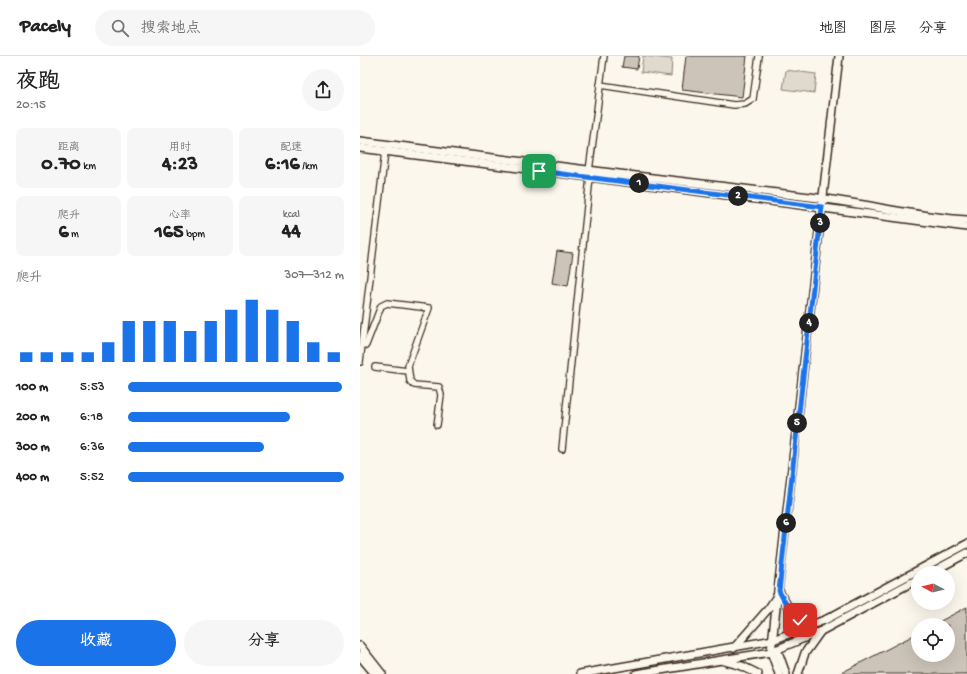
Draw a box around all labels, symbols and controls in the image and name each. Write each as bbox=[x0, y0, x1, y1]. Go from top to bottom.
search box bbox=[95, 10, 375, 46]
text: Pacely bbox=[20, 16, 71, 39]
icon: search bbox=[109, 17, 131, 39]
text: 搜索地点 bbox=[141, 20, 201, 38]
text: 地图 bbox=[819, 21, 847, 38]
text: 图层 bbox=[869, 21, 897, 38]
text: 分享 bbox=[919, 21, 947, 38]
button: share bbox=[302, 69, 344, 111]
text: 夜跑 bbox=[16, 70, 60, 96]
text: 20:15 bbox=[16, 98, 46, 113]
text: 距离 bbox=[58, 142, 80, 154]
text: 用时 bbox=[169, 142, 191, 154]
text: 配速 bbox=[280, 142, 302, 154]
text: 0.70 bbox=[41, 154, 81, 177]
text: 4:23 bbox=[162, 154, 198, 177]
text: 6:16 bbox=[265, 154, 300, 177]
pin bbox=[522, 154, 556, 188]
icon: arrive bbox=[528, 160, 550, 182]
text: km bbox=[81, 161, 96, 173]
text: /km bbox=[300, 161, 318, 173]
pin: 1 bbox=[629, 173, 649, 193]
text: 1 bbox=[637, 177, 641, 189]
pin: 2 bbox=[728, 186, 748, 206]
text: 2 bbox=[735, 190, 741, 202]
text: kcal bbox=[283, 209, 300, 221]
text: 爬升 bbox=[58, 210, 80, 222]
text: 心率 bbox=[169, 210, 191, 222]
pin: 3 bbox=[810, 213, 830, 233]
text: 3 bbox=[817, 217, 823, 229]
text: 44 bbox=[282, 221, 301, 244]
text: 6 bbox=[58, 222, 69, 245]
text: 165 bbox=[155, 222, 184, 245]
text: m bbox=[69, 229, 79, 241]
text: bpm bbox=[184, 229, 205, 241]
text: 307–312 m bbox=[284, 268, 344, 283]
text: 爬升 bbox=[16, 271, 42, 286]
pin: 4 bbox=[799, 313, 819, 333]
text: 4 bbox=[806, 317, 812, 329]
text: 100 m bbox=[16, 380, 48, 395]
text: 5:53 bbox=[80, 380, 105, 395]
text: 200 m bbox=[16, 410, 49, 425]
text: 6:18 bbox=[80, 410, 103, 425]
pin: 5 bbox=[787, 413, 807, 433]
text: 5 bbox=[794, 417, 800, 429]
text: 300 m bbox=[16, 440, 50, 455]
text: 6:36 bbox=[80, 440, 104, 455]
text: 400 m bbox=[16, 470, 49, 485]
text: 5:52 bbox=[80, 470, 104, 485]
pin: 6 bbox=[776, 513, 796, 533]
text: 6 bbox=[783, 517, 789, 529]
north arrow bbox=[911, 566, 955, 610]
map controls bbox=[911, 566, 955, 662]
pin bbox=[783, 603, 817, 637]
icon: check bbox=[789, 609, 811, 631]
button: locate bbox=[911, 618, 955, 662]
button: 收藏 bbox=[16, 620, 176, 666]
button: 分享 bbox=[184, 620, 344, 666]

